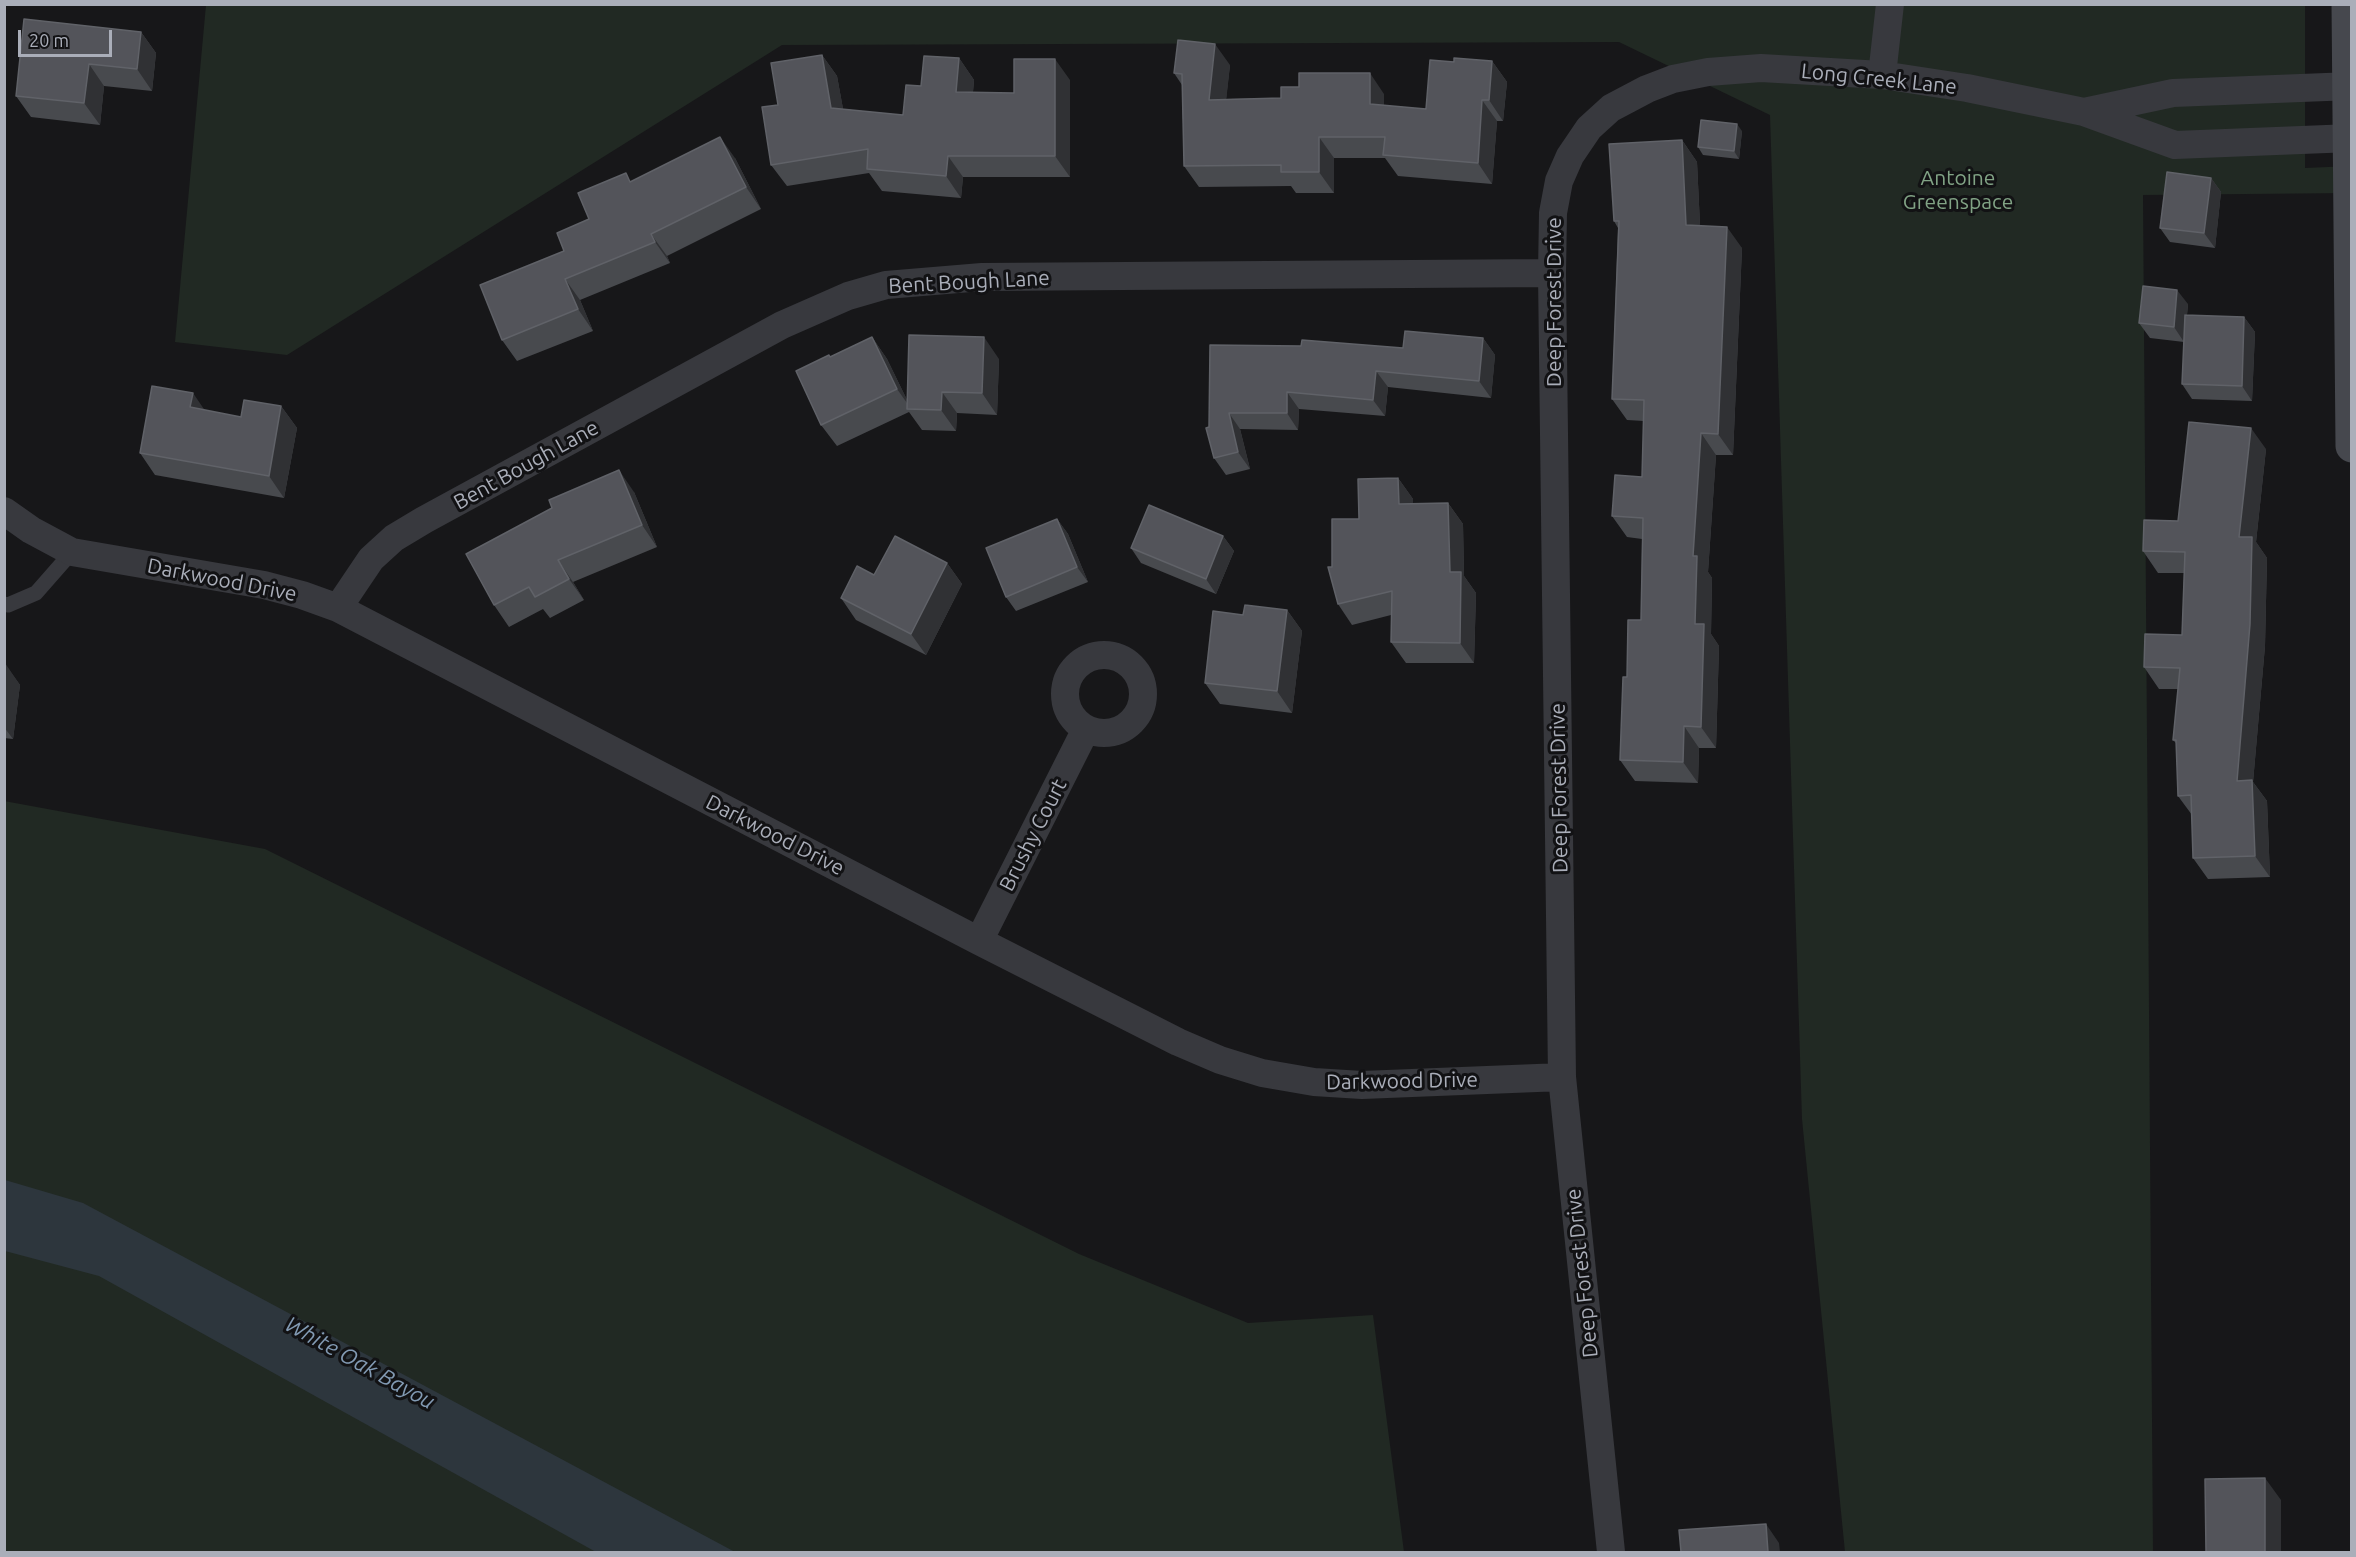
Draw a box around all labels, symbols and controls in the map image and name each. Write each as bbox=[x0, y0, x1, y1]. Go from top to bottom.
scale bar bbox=[21, 18, 116, 56]
text: 20 m bbox=[29, 30, 69, 50]
street label: Long Creek Lane bbox=[1800, 58, 1958, 100]
park label: Antoine Greenspace bbox=[1903, 165, 2013, 215]
street label: Deep Forest Drive bbox=[1541, 217, 1567, 387]
street label: Bent Bough Lane bbox=[888, 265, 1050, 299]
street label: Bent Bough Lane bbox=[449, 415, 603, 515]
street label: Darkwood Drive bbox=[145, 553, 299, 607]
street label: Deep Forest Drive bbox=[1545, 703, 1573, 873]
street label: Brushy Court bbox=[994, 775, 1072, 895]
street label: Darkwood Drive bbox=[702, 789, 848, 881]
street label: Darkwood Drive bbox=[1326, 1067, 1478, 1095]
street label: Deep Forest Drive bbox=[1561, 1187, 1603, 1359]
water label: White Oak Bayou bbox=[281, 1311, 439, 1415]

